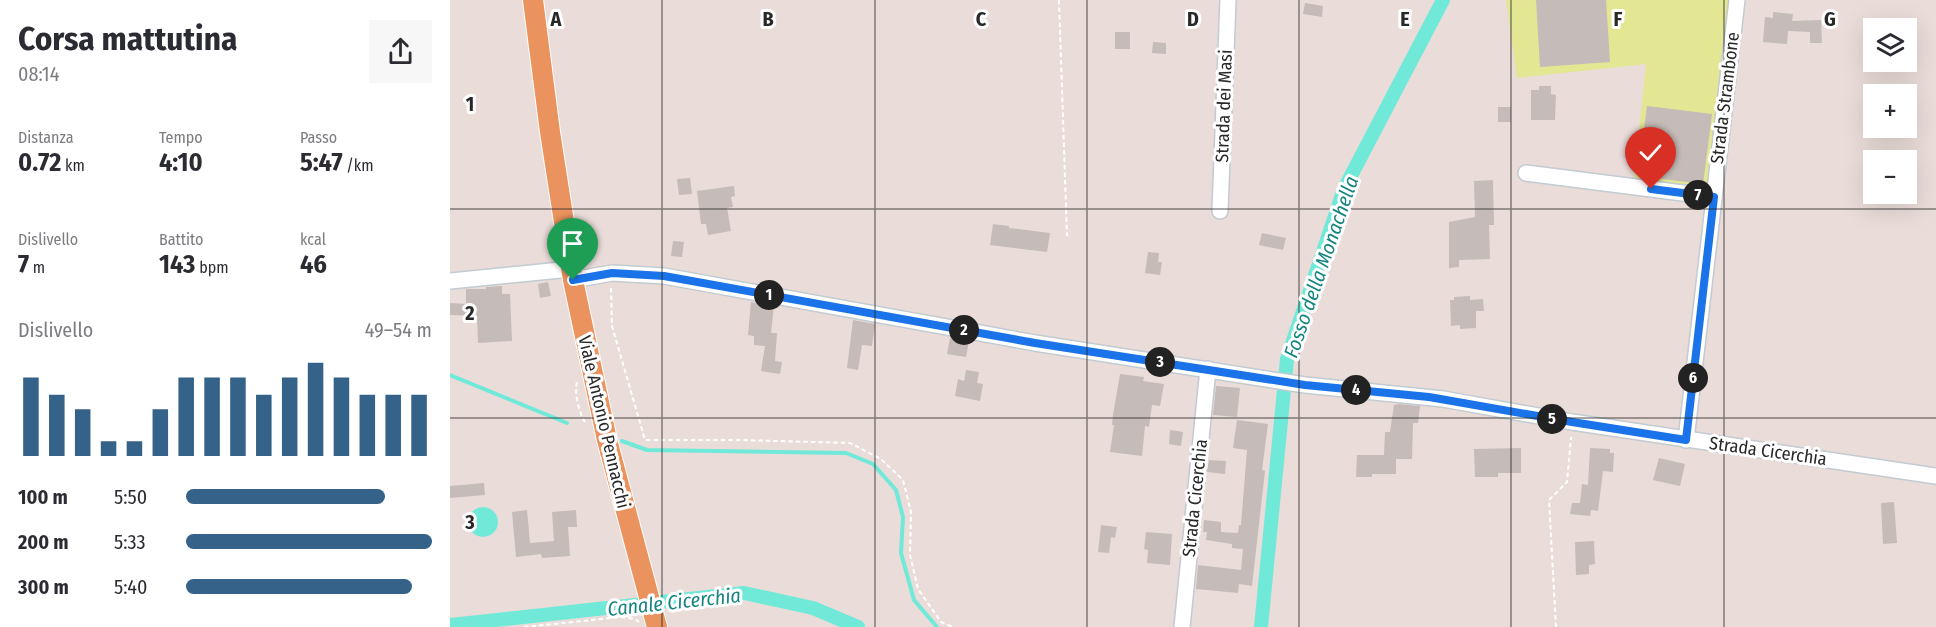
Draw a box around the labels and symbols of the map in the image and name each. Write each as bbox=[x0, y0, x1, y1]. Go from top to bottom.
text: A bbox=[550, 7, 563, 31]
text: B bbox=[762, 7, 774, 31]
text: C bbox=[976, 7, 987, 31]
text: D bbox=[1187, 7, 1199, 31]
text: E bbox=[1400, 7, 1410, 31]
text: F bbox=[1614, 7, 1623, 31]
text: G bbox=[1824, 7, 1836, 31]
street label: Strada Strambone bbox=[1706, 31, 1744, 165]
street label: Strada dei Masi bbox=[1211, 49, 1237, 163]
text: 1 bbox=[466, 92, 474, 116]
pin bbox=[1625, 127, 1676, 189]
water label: Fosso della Monachella bbox=[1279, 173, 1363, 361]
pin: 7 bbox=[1683, 180, 1713, 210]
pin bbox=[547, 218, 598, 280]
pin: 1 bbox=[754, 280, 784, 310]
text: 2 bbox=[464, 301, 475, 325]
pin: 2 bbox=[949, 315, 979, 345]
street label: Viale Antonio Pennacchi bbox=[573, 334, 635, 510]
pin: 3 bbox=[1145, 347, 1175, 377]
pin: 6 bbox=[1678, 363, 1708, 393]
pin: 4 bbox=[1341, 375, 1371, 405]
pin: 5 bbox=[1537, 404, 1567, 434]
street label: Strada Cicerchia bbox=[1708, 432, 1828, 470]
street label: Strada Cicerchia bbox=[1178, 438, 1212, 558]
text: 3 bbox=[464, 510, 475, 534]
water label: Canale Cicerchia bbox=[606, 583, 742, 621]

